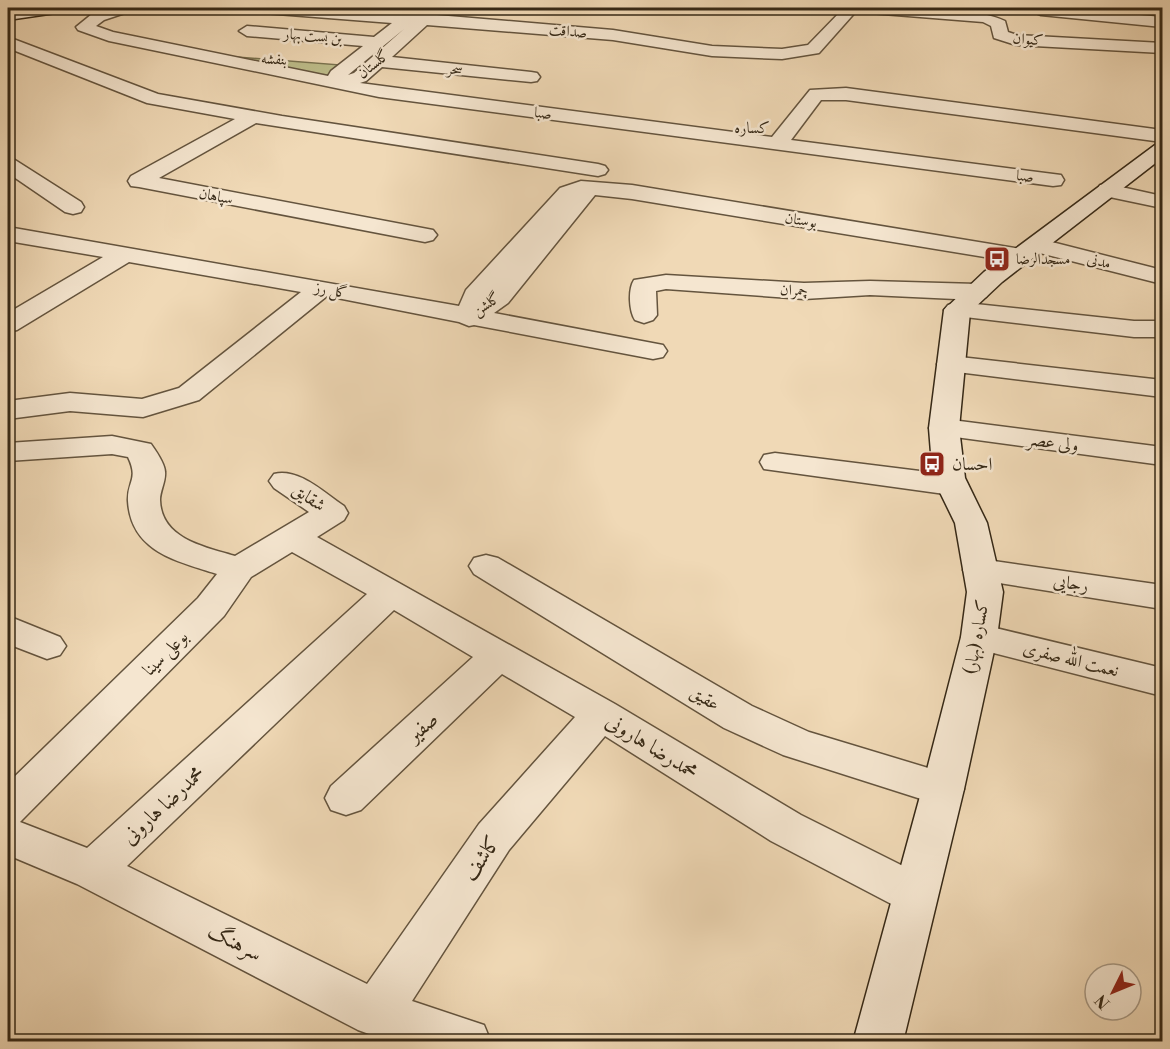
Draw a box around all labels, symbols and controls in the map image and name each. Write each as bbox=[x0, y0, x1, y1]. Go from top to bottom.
street label: صداقت bbox=[548, 20, 588, 43]
street label: بن بست بهار bbox=[281, 24, 343, 49]
street label: کیوان bbox=[1012, 29, 1044, 50]
street label: گلستان bbox=[353, 46, 393, 83]
street label: بنفشه bbox=[260, 49, 288, 70]
street label: سحر bbox=[444, 59, 464, 80]
street label: صبا bbox=[533, 103, 553, 124]
district label: کساره bbox=[734, 118, 770, 138]
street label: صبا bbox=[1015, 166, 1035, 187]
street label: سپاهان bbox=[197, 184, 235, 209]
street label: بوستان bbox=[784, 209, 818, 232]
bus stop icon: مسجدالرضا bbox=[982, 244, 1012, 274]
street label: مدنی bbox=[1085, 249, 1113, 274]
place label: مسجدالرضا bbox=[1016, 250, 1070, 269]
street label: گل رز bbox=[311, 278, 349, 303]
street label: چمران bbox=[780, 281, 808, 300]
street label: گلشن bbox=[469, 288, 504, 320]
street label: ولی عصر bbox=[1024, 428, 1080, 457]
bus stop icon: احسان bbox=[917, 449, 947, 479]
place label: احسان bbox=[952, 453, 992, 476]
street label: شقایق bbox=[288, 478, 330, 517]
street label: رجایی bbox=[1052, 569, 1090, 598]
street label: کساره (بهار) bbox=[959, 598, 994, 676]
street label: بوعلی سینا bbox=[138, 626, 194, 682]
street label: نعمت الله صفری bbox=[1020, 634, 1122, 683]
street label: عقیق bbox=[686, 681, 724, 716]
street label: صفیر bbox=[400, 707, 444, 750]
street label: محمدرضا هارونی bbox=[601, 708, 703, 786]
street label: محمدرضا هارونی bbox=[117, 761, 211, 851]
street label: کاشف bbox=[457, 831, 507, 886]
street label: سرهنگ bbox=[203, 917, 266, 967]
north arrow bbox=[1083, 962, 1143, 1022]
text: N bbox=[1091, 990, 1114, 1013]

